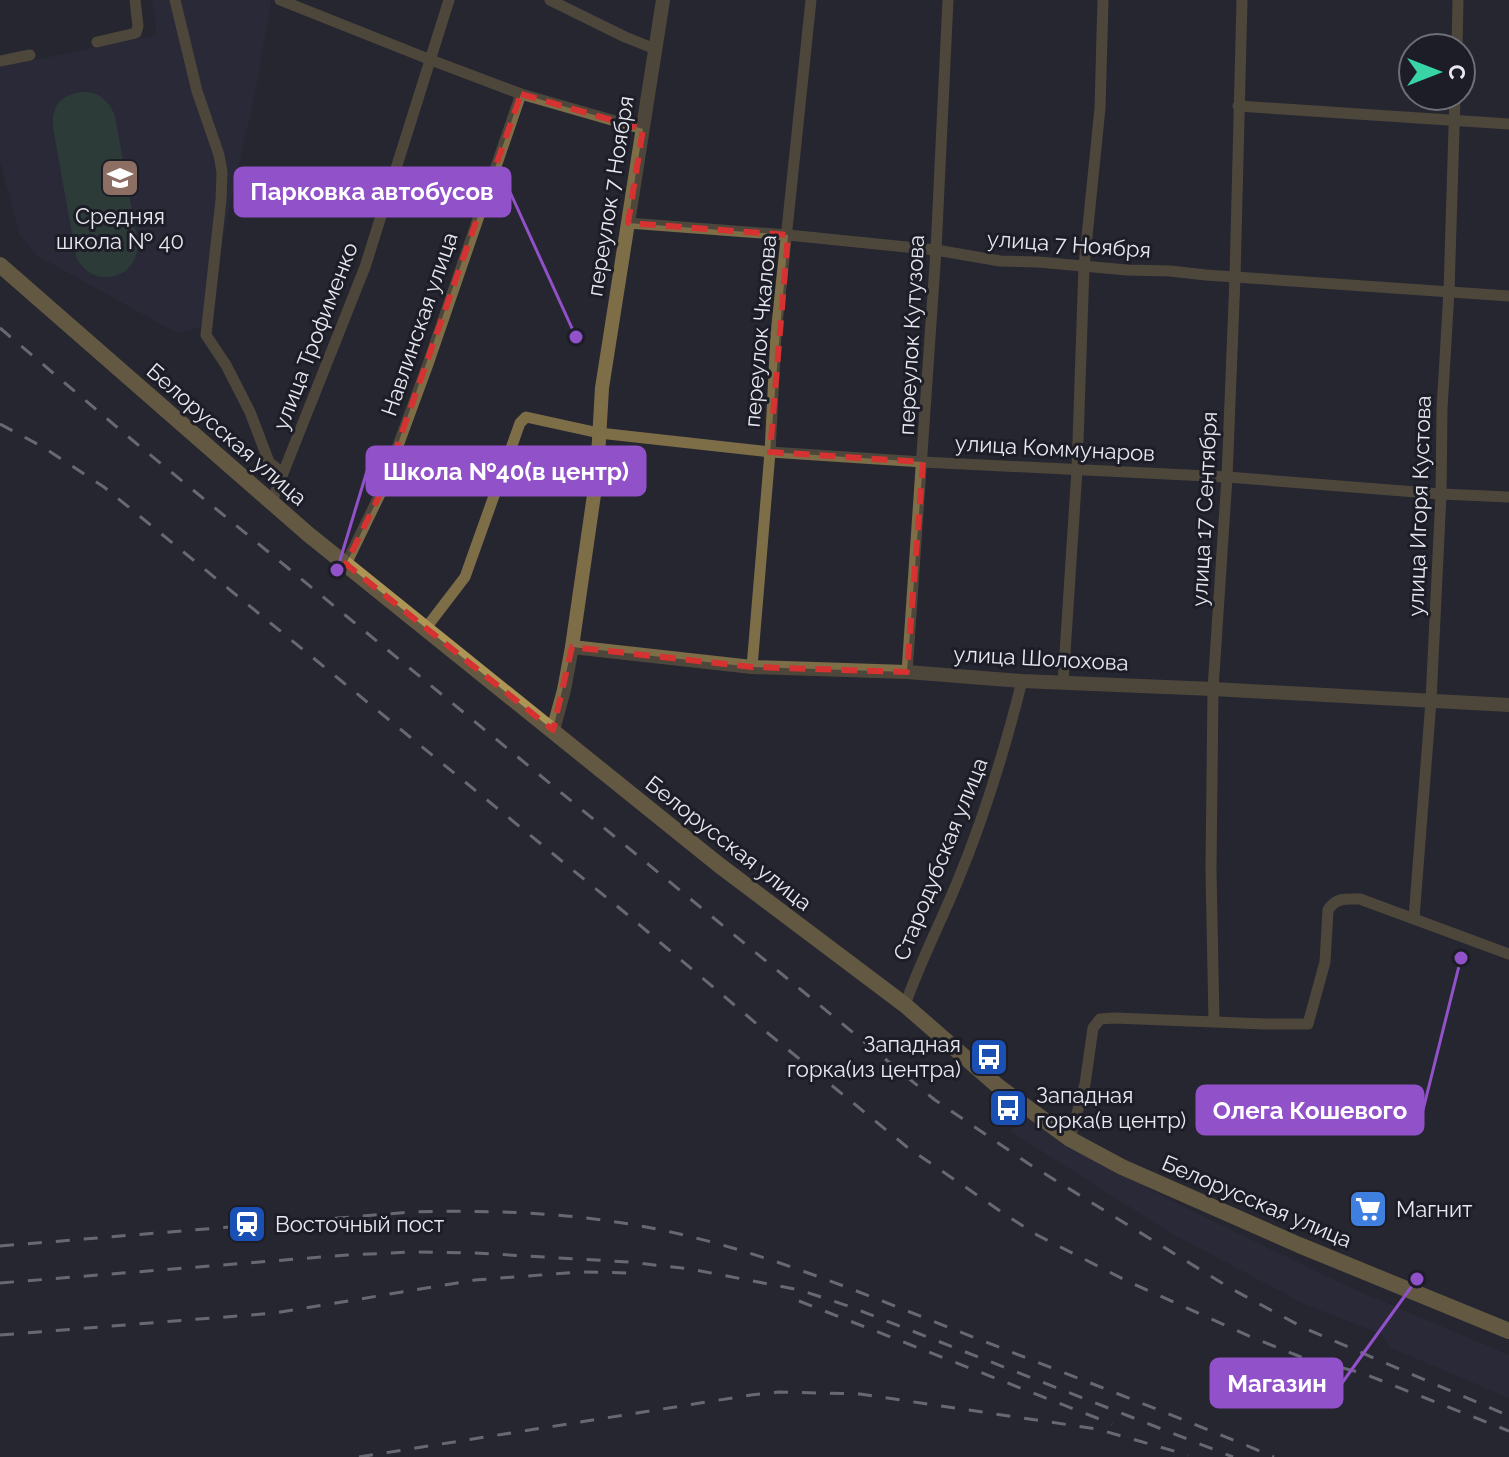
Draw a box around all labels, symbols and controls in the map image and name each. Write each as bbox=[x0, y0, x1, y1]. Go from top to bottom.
north arrow bbox=[1397, 32, 1477, 112]
text: С bbox=[1444, 64, 1470, 80]
street label: переулок 7 Ноября bbox=[581, 94, 639, 298]
school or university icon: Средняя школа № 40 bbox=[99, 157, 141, 199]
callout: Парковка автобусов bbox=[235, 168, 510, 216]
text: Парковка автобусов bbox=[250, 177, 494, 206]
place label: Средняя школа № 40 bbox=[56, 203, 184, 254]
street label: улица 7 Ноября bbox=[986, 225, 1152, 263]
street label: Навлинская улица bbox=[375, 229, 463, 419]
street label: переулок Чкалова bbox=[739, 234, 781, 428]
street label: переулок Кутузова bbox=[893, 234, 929, 436]
street label: улица Трофименко bbox=[267, 239, 363, 433]
street label: Белорусская улица bbox=[142, 357, 312, 511]
street label: улица Игоря Кустова bbox=[1402, 395, 1436, 617]
street label: улица 17 Сентября bbox=[1186, 411, 1222, 607]
street label: улица Коммунаров bbox=[954, 430, 1156, 466]
callout: Школа №40(в центр) bbox=[367, 447, 645, 495]
text: Школа №40(в центр) bbox=[383, 457, 629, 486]
street label: улица Шолохова bbox=[953, 640, 1129, 676]
street label: Стародубская улица bbox=[887, 754, 993, 964]
street label: Белорусская улица bbox=[641, 770, 817, 916]
place label: Западная горка(из центра) bbox=[787, 1031, 961, 1082]
bus stop icon: Западная горка(из центра) bbox=[968, 1036, 1010, 1078]
place label: Западная горка(в центр) bbox=[1036, 1082, 1186, 1133]
callout: Олега Кошевого bbox=[1197, 1086, 1423, 1134]
bus stop icon: Западная горка(в центр) bbox=[987, 1087, 1029, 1129]
text: Олега Кошевого bbox=[1213, 1096, 1407, 1125]
street label: Белорусская улица bbox=[1158, 1149, 1356, 1253]
supermarket icon: Магнит bbox=[1347, 1188, 1389, 1230]
place label: Магнит bbox=[1396, 1196, 1473, 1222]
station icon: Восточный пост bbox=[226, 1203, 268, 1245]
place label: Восточный пост bbox=[275, 1211, 445, 1237]
callout: Магазин bbox=[1211, 1359, 1342, 1407]
text: Магазин bbox=[1227, 1369, 1327, 1398]

